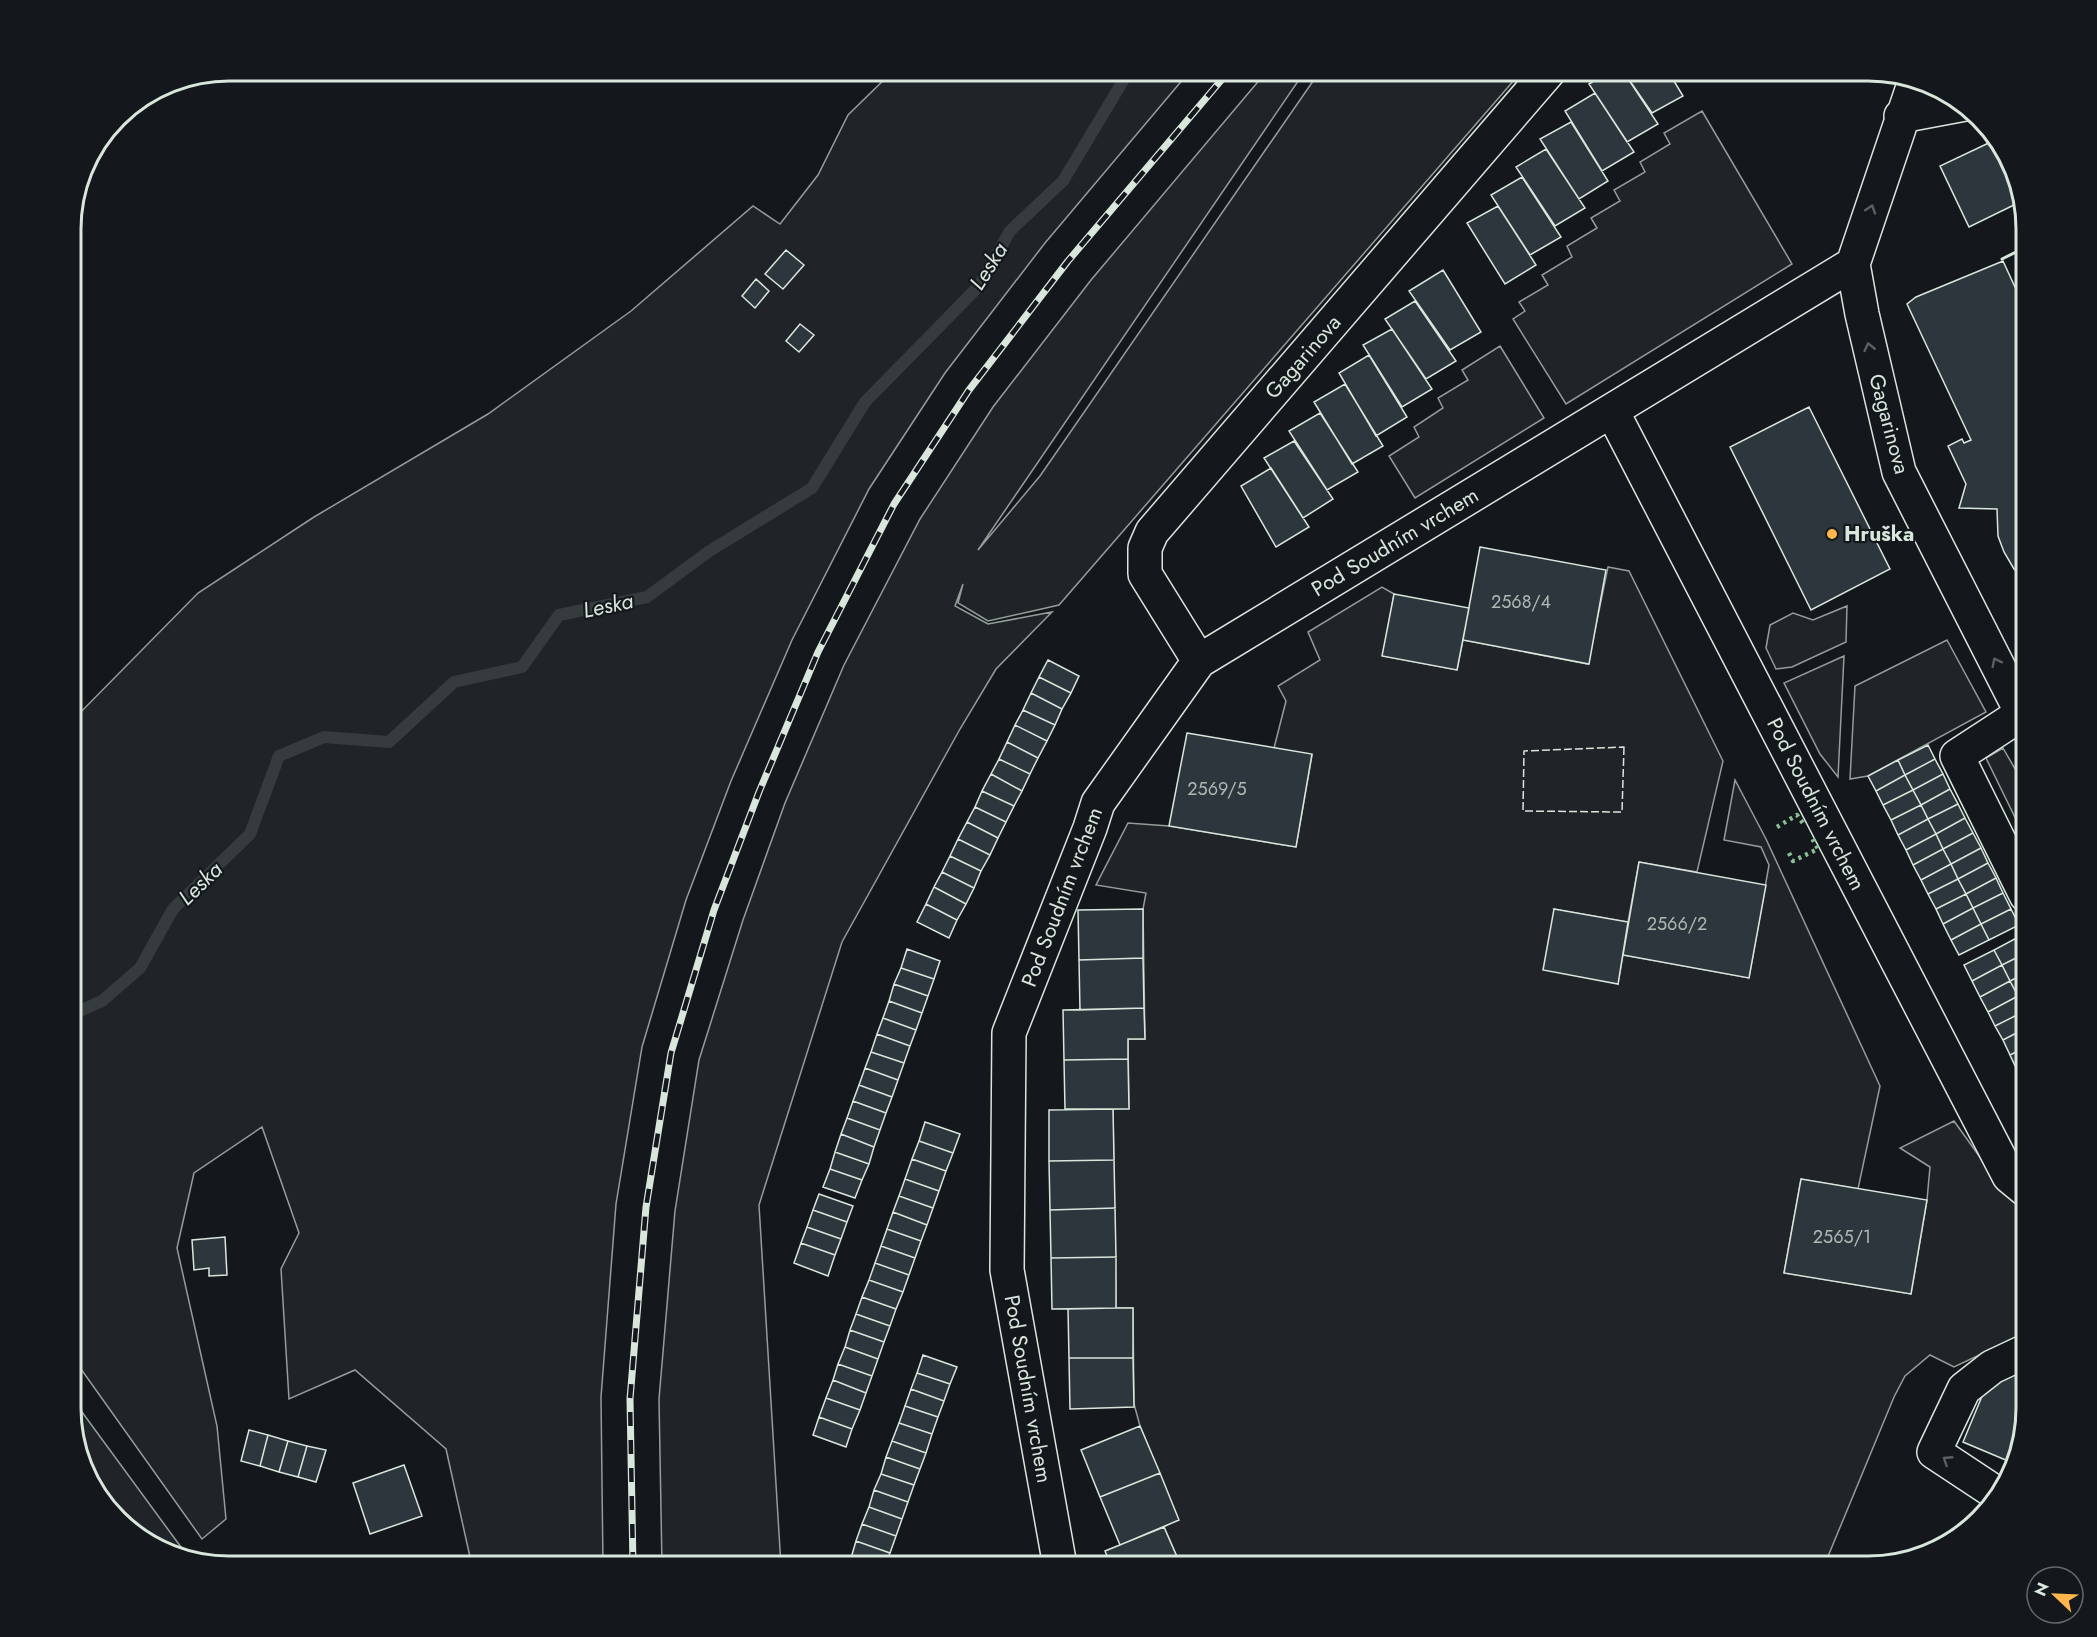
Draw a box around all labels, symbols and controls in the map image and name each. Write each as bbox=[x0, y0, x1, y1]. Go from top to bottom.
one-way arrow bbox=[1864, 204, 1876, 215]
water label: Leska bbox=[961, 236, 1015, 296]
street label: Gagarinova bbox=[1258, 308, 1348, 406]
one-way arrow bbox=[1864, 342, 1877, 352]
street label: Gagarinova bbox=[1861, 371, 1917, 477]
street label: Pod Soudním vrchem bbox=[1306, 480, 1484, 604]
place label: Hruška bbox=[1844, 519, 1914, 549]
marker: Hruška bbox=[1825, 527, 1839, 541]
water label: Leska bbox=[580, 584, 636, 626]
house number: 2568/4 bbox=[1491, 589, 1551, 615]
one-way arrow bbox=[1992, 657, 2004, 668]
street label: Pod Soudním vrchem bbox=[1759, 712, 1873, 896]
house number: 2569/5 bbox=[1187, 776, 1247, 802]
street label: Pod Soudním vrchem bbox=[1014, 803, 1110, 991]
water label: Leska bbox=[171, 854, 229, 912]
house number: 2566/2 bbox=[1647, 911, 1707, 937]
house number: 2565/1 bbox=[1813, 1224, 1871, 1250]
street label: Pod Soudním vrchem bbox=[997, 1293, 1059, 1485]
one-way arrow bbox=[1943, 1456, 1953, 1468]
north arrow bbox=[2025, 1565, 2085, 1625]
text: N bbox=[2029, 1579, 2055, 1600]

